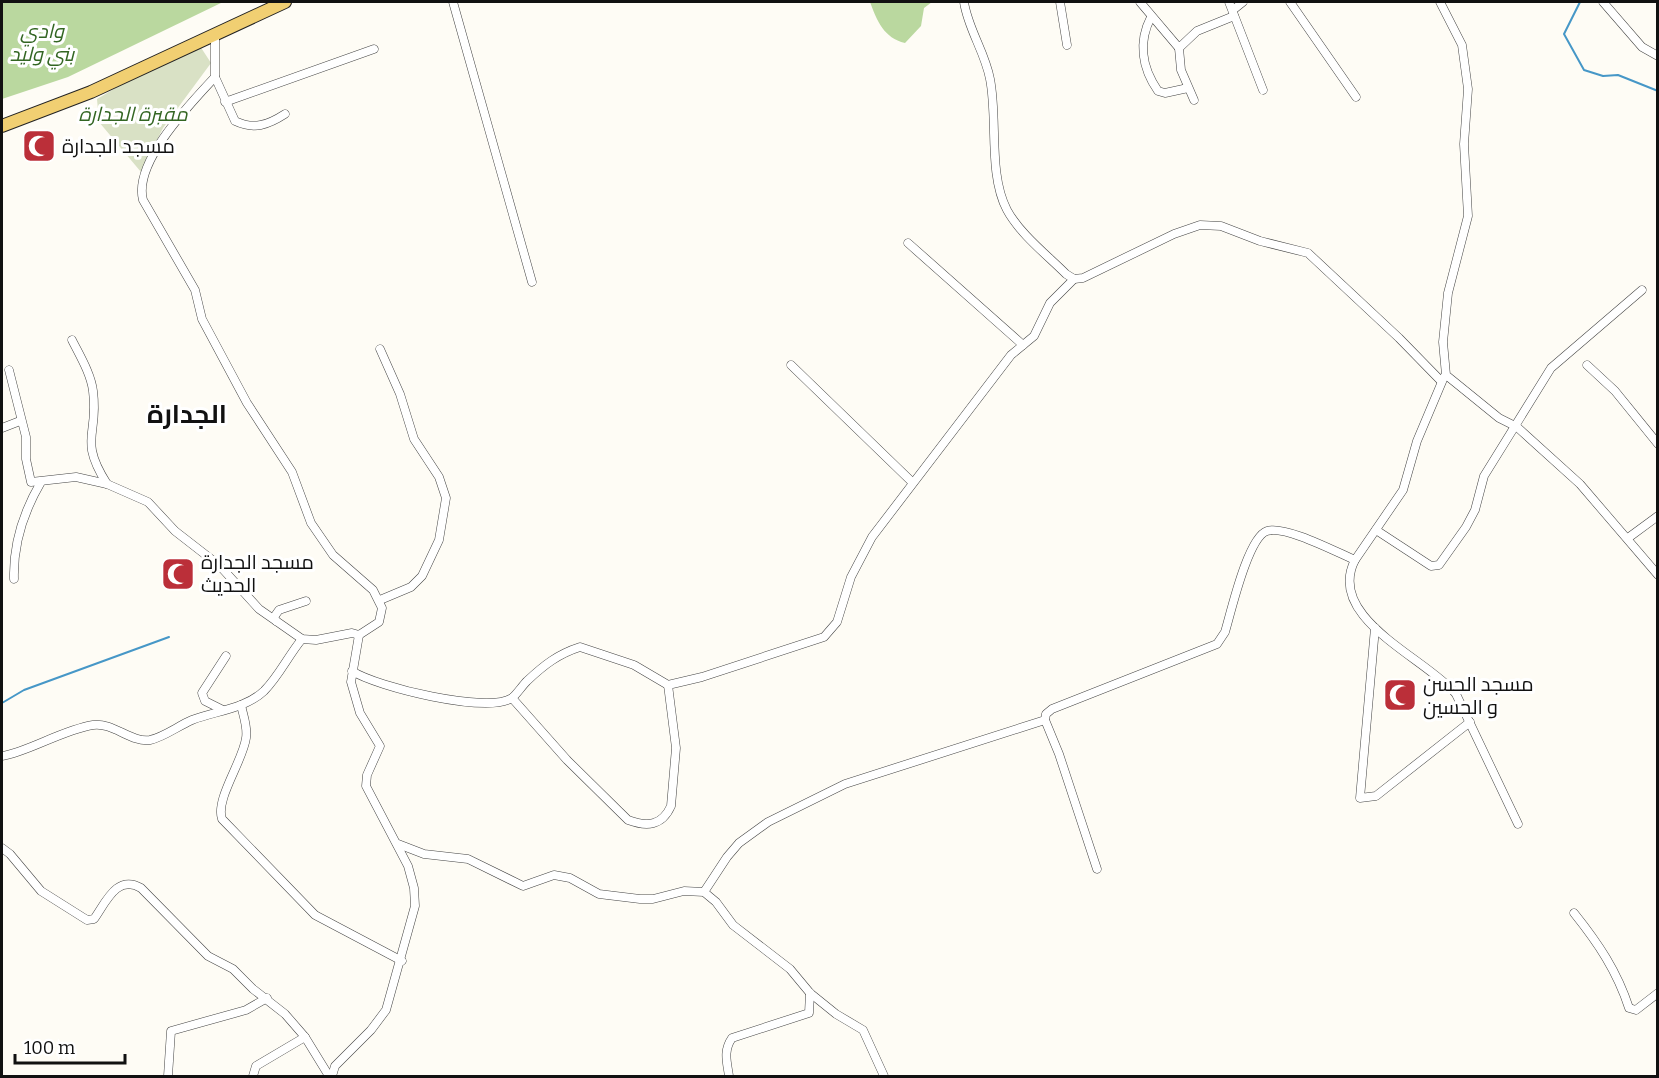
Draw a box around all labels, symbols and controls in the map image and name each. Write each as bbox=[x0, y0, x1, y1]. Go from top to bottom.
park label: وادي بني وليد bbox=[10, 19, 76, 70]
park label: مقبرة الجدارة bbox=[79, 102, 189, 126]
mosque icon: مسجد الجدارة bbox=[21, 128, 57, 164]
place label: مسجد الجدارة bbox=[62, 134, 175, 158]
district label: الجدارة bbox=[147, 399, 227, 430]
place label: مسجد الجدارة الحديث bbox=[201, 550, 314, 597]
mosque icon: مسجد الجدارة الحديث bbox=[160, 556, 196, 592]
place label: مسجد الحسن و الحسين bbox=[1423, 672, 1534, 720]
mosque icon: مسجد الحسن و الحسين bbox=[1382, 677, 1418, 713]
scale bar bbox=[15, 1027, 124, 1065]
text: 100 m bbox=[24, 1037, 75, 1059]

